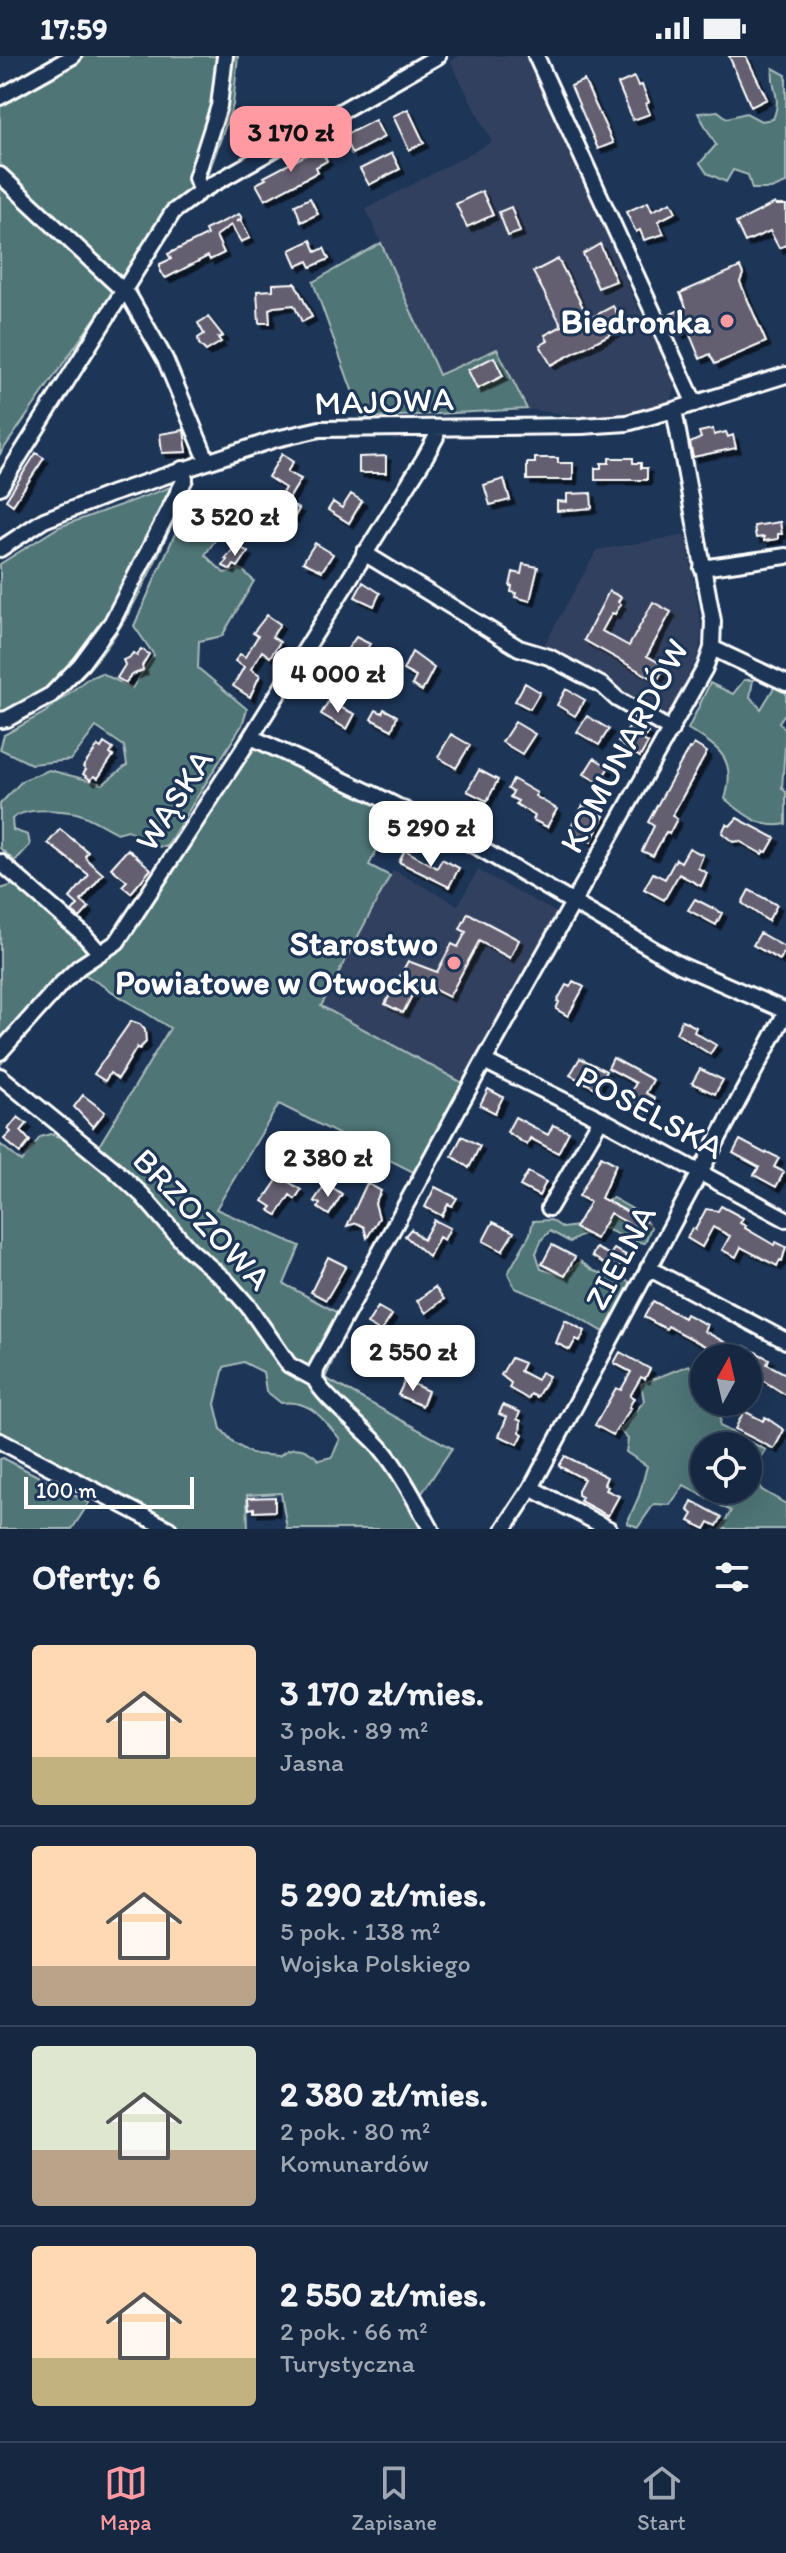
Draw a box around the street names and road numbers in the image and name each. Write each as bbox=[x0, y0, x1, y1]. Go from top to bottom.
street label: MAJOWA bbox=[314, 378, 455, 424]
street label: KOMUNARDÓW bbox=[550, 632, 698, 860]
street label: WĄSKA bbox=[126, 741, 222, 859]
street label: POSELSKA bbox=[569, 1056, 731, 1168]
street label: BRZOZOWA bbox=[124, 1139, 280, 1299]
street label: ZIELNA bbox=[575, 1197, 665, 1316]

